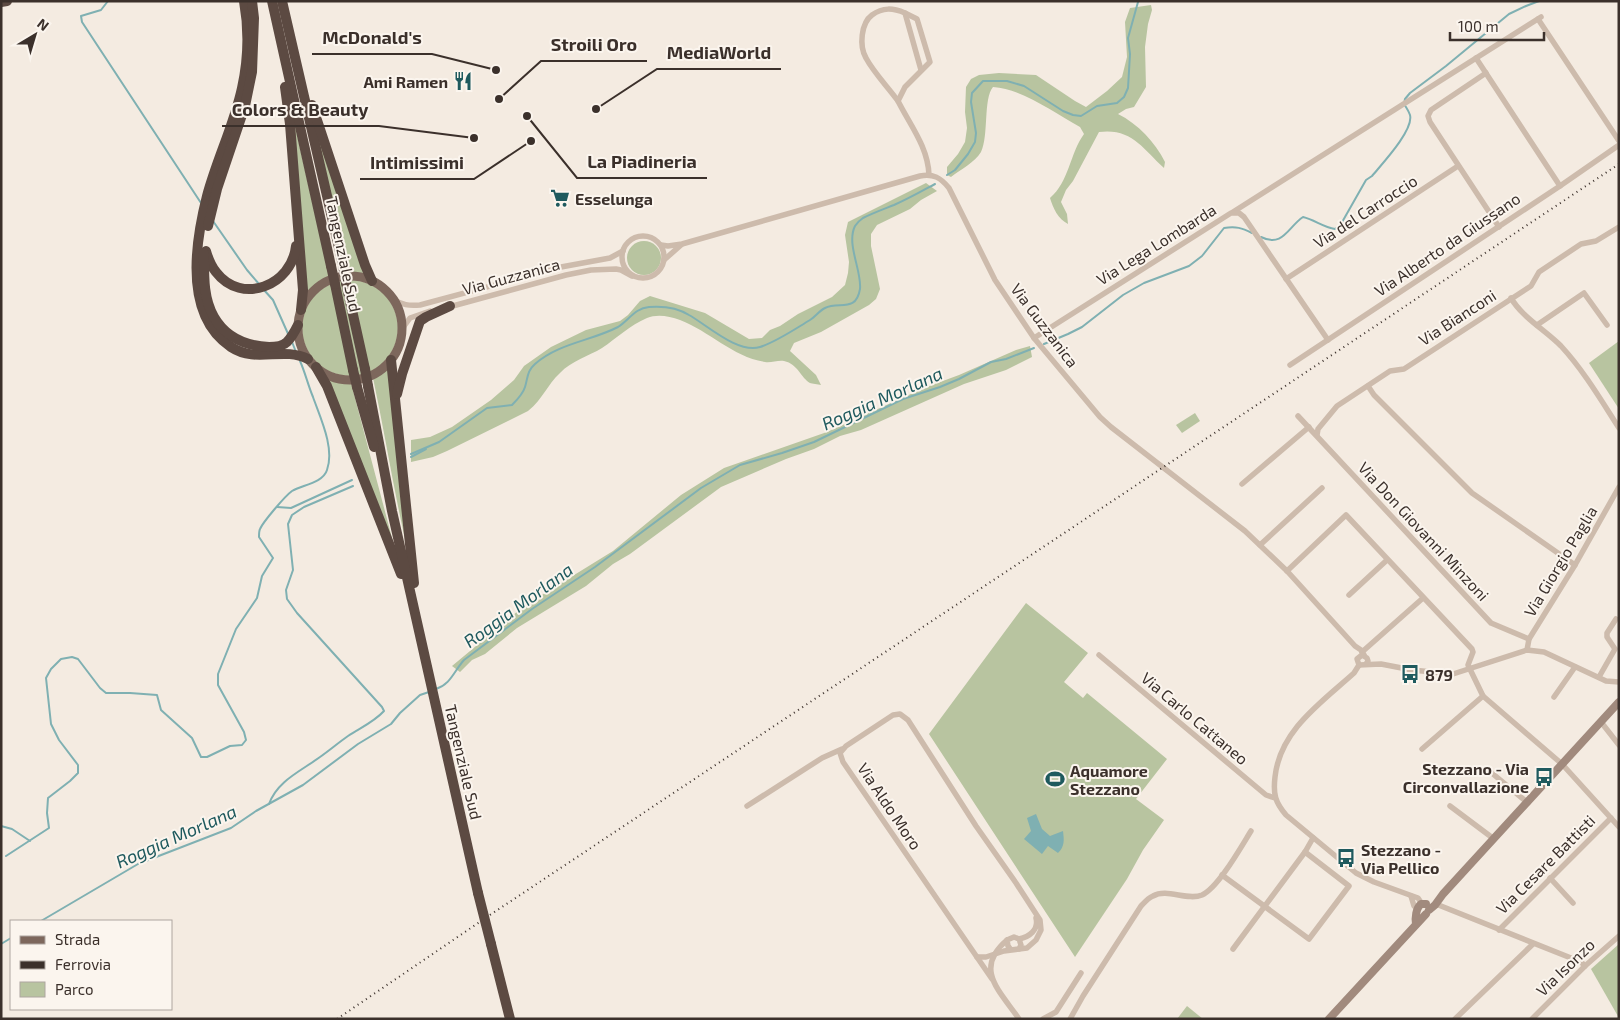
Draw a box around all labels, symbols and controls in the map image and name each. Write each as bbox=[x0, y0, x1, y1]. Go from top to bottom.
north arrow bbox=[10, 10, 60, 60]
scale bar bbox=[1450, 10, 1544, 42]
text: N bbox=[34, 15, 53, 34]
text: 100 m bbox=[1458, 17, 1499, 35]
callout: McDonald's bbox=[312, 21, 432, 54]
text: McDonald's bbox=[322, 26, 422, 48]
callout: Stroili Oro bbox=[541, 28, 647, 61]
text: Stroili Oro bbox=[551, 33, 637, 55]
callout: MediaWorld bbox=[657, 36, 781, 69]
text: MediaWorld bbox=[667, 41, 771, 63]
restaurant icon: Ami Ramen bbox=[452, 70, 474, 92]
place label: Ami Ramen bbox=[363, 72, 448, 91]
callout: Colors & Beauty bbox=[222, 93, 379, 126]
text: Colors & Beauty bbox=[232, 98, 369, 120]
callout: La Piadineria bbox=[577, 145, 707, 178]
callout: Intimissimi bbox=[360, 146, 474, 179]
text: La Piadineria bbox=[587, 150, 697, 172]
text: Intimissimi bbox=[370, 151, 464, 173]
street label: Via del Carroccio bbox=[1310, 170, 1420, 252]
supermarket icon: Esselunga bbox=[549, 187, 571, 209]
street label: Via Alberto da Giussano bbox=[1371, 188, 1523, 300]
place label: Esselunga bbox=[575, 189, 653, 208]
street label: Tangenziale Sud bbox=[322, 194, 366, 314]
street label: Via Lega Lombarda bbox=[1093, 200, 1219, 288]
street label: Via Guzzanica bbox=[460, 254, 562, 298]
street label: Via Guzzanica bbox=[1007, 279, 1083, 371]
street label: Via Bianconi bbox=[1415, 285, 1499, 349]
water label: Roggia Morlana bbox=[818, 362, 946, 434]
street label: Via Don Giovanni Minzoni bbox=[1355, 458, 1493, 604]
street label: Via Giorgio Paglia bbox=[1519, 502, 1601, 620]
water label: Roggia Morlana bbox=[459, 558, 577, 652]
bus stop icon: 879 bbox=[1399, 663, 1421, 685]
place label: 879 bbox=[1425, 665, 1453, 684]
street label: Via Carlo Cattaneo bbox=[1138, 668, 1252, 768]
street label: Tangenziale Sud bbox=[442, 703, 486, 821]
street label: Via Aldo Moro bbox=[854, 759, 926, 853]
place label: Stezzano - Via Circonvallazione bbox=[1403, 759, 1529, 796]
place label: Aquamore Stezzano bbox=[1070, 761, 1148, 798]
bus stop icon: Stezzano - Via Circonvallazione bbox=[1533, 766, 1555, 788]
sports icon: Aquamore Stezzano bbox=[1044, 768, 1066, 790]
water label: Roggia Morlana bbox=[112, 800, 240, 872]
street label: Via Cesare Battisti bbox=[1492, 811, 1598, 917]
place label: Stezzano - Via Pellico bbox=[1361, 840, 1441, 877]
bus stop icon: Stezzano - Via Pellico bbox=[1335, 847, 1357, 869]
legend bbox=[10, 920, 172, 1010]
text: Strada bbox=[55, 930, 100, 948]
street label: Via Isonzo bbox=[1532, 934, 1598, 1000]
text: Ferrovia bbox=[55, 955, 111, 973]
text: Parco bbox=[55, 980, 94, 998]

